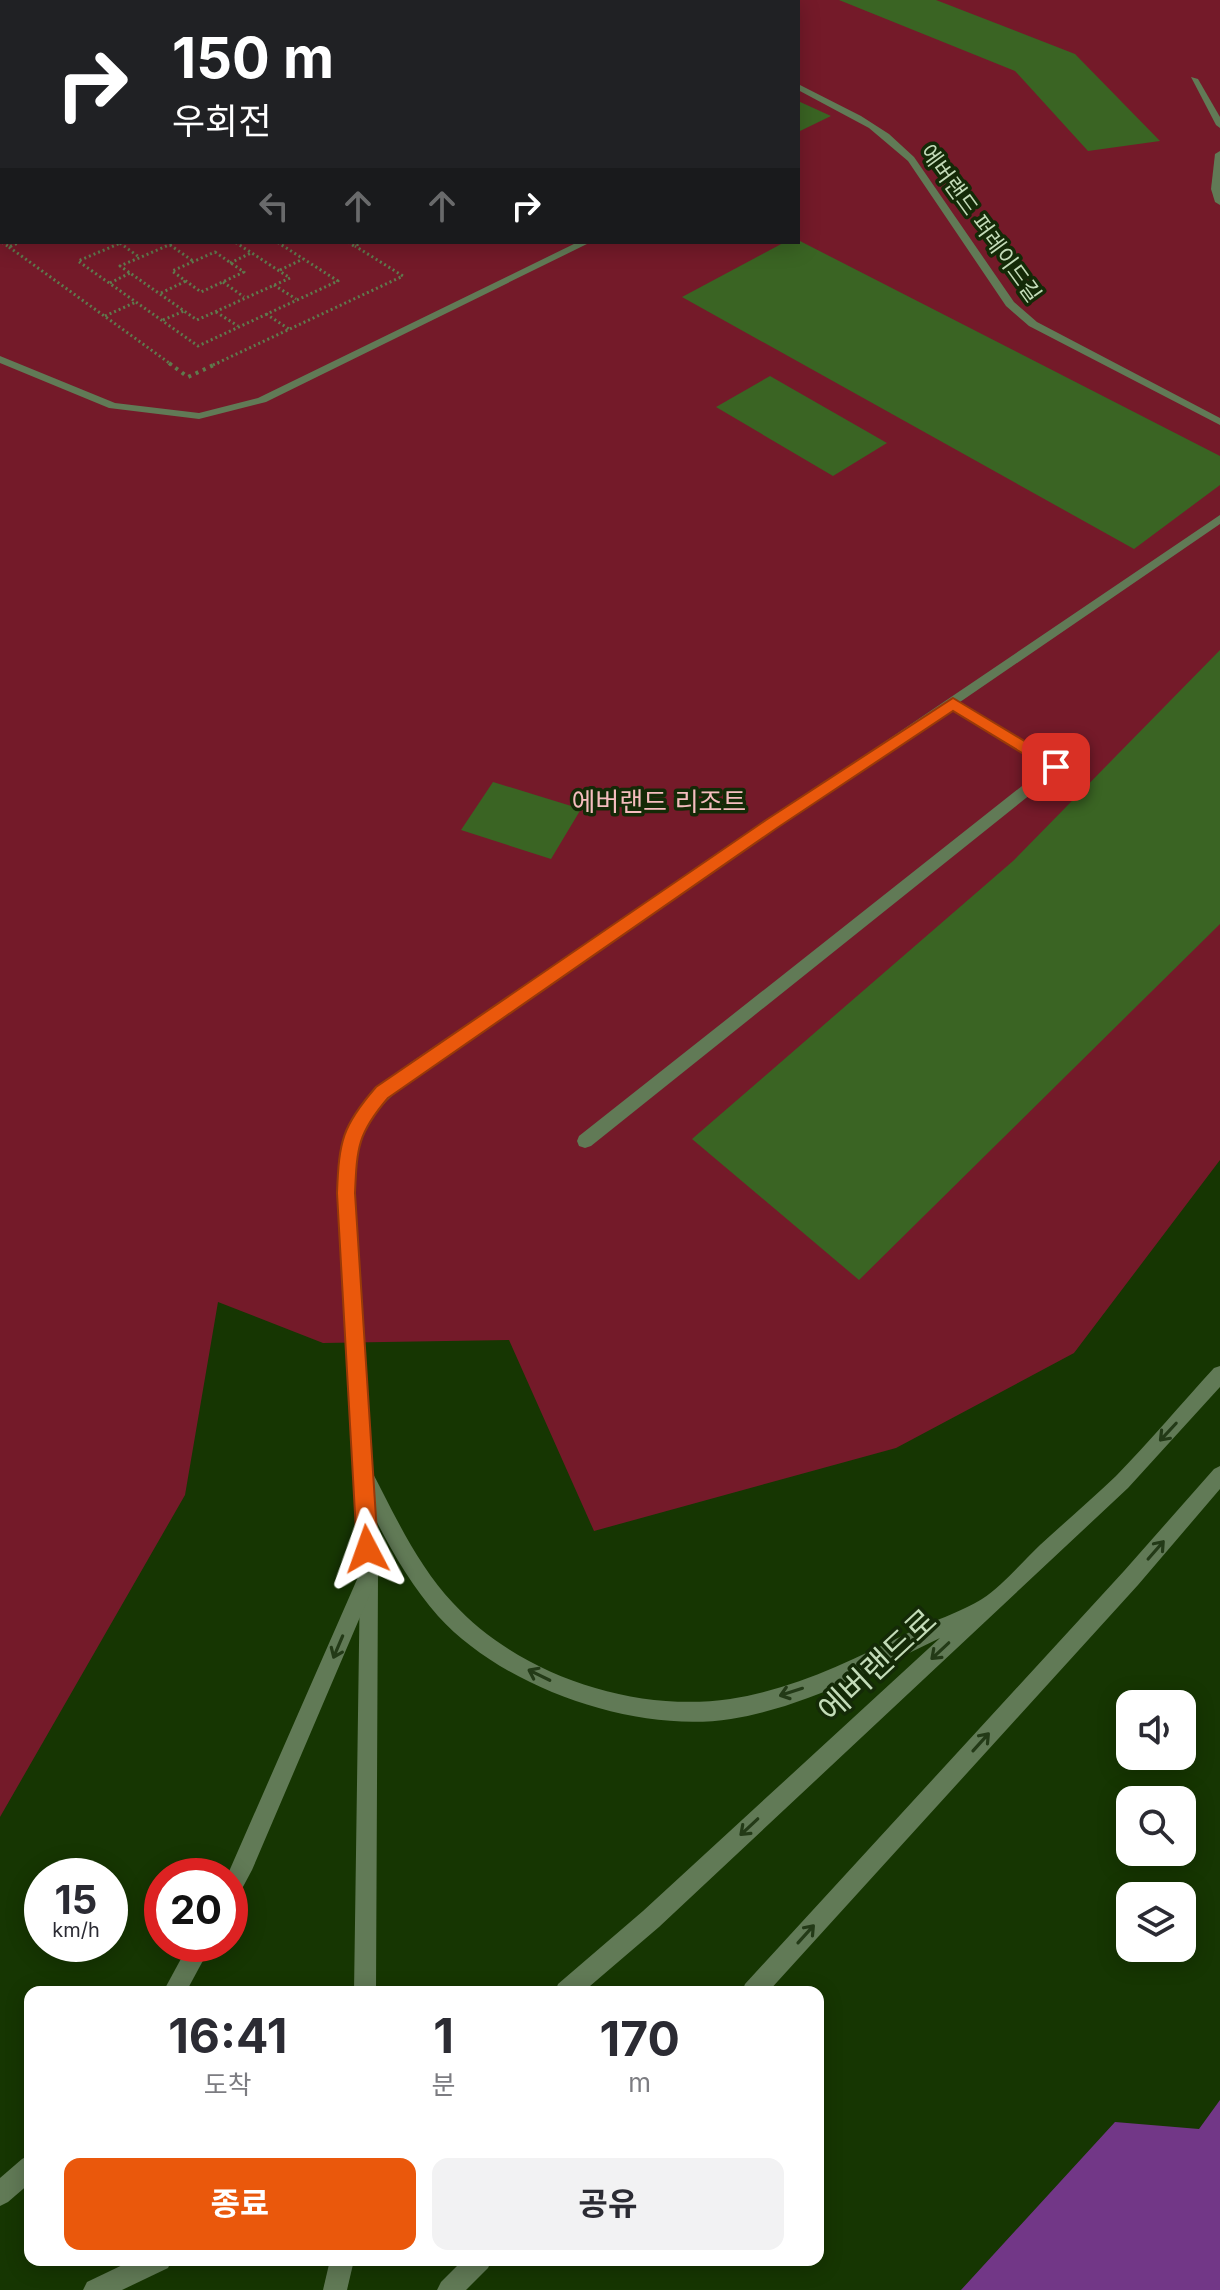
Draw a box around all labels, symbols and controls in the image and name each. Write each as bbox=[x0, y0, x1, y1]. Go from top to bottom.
text: 150 m bbox=[172, 24, 334, 92]
icon: right bbox=[40, 32, 144, 136]
text: 우회전 bbox=[172, 99, 271, 143]
street label: 에버랜드 퍼레이드길 bbox=[915, 139, 1047, 307]
icon: left bbox=[252, 184, 296, 228]
icon: ahead bbox=[336, 184, 380, 228]
icon: ahead bbox=[420, 184, 464, 228]
icon: right bbox=[504, 184, 548, 228]
pin bbox=[1022, 733, 1090, 801]
icon: arrive bbox=[1034, 745, 1078, 789]
park label: 에버랜드 리조트 bbox=[572, 786, 746, 817]
one-way arrow bbox=[1159, 1422, 1177, 1442]
position arrow bbox=[325, 1507, 409, 1591]
one-way arrow bbox=[1146, 1540, 1164, 1560]
street label: 에버랜드로 bbox=[810, 1601, 944, 1729]
one-way arrow bbox=[330, 1634, 345, 1659]
one-way arrow bbox=[930, 1642, 950, 1661]
one-way arrow bbox=[528, 1667, 552, 1683]
one-way arrow bbox=[779, 1685, 805, 1700]
map controls bbox=[1116, 1690, 1196, 1962]
button: sound bbox=[1116, 1690, 1196, 1770]
one-way arrow bbox=[972, 1733, 990, 1753]
button: search bbox=[1116, 1786, 1196, 1866]
one-way arrow bbox=[739, 1818, 759, 1837]
speed limit sign: 20 bbox=[144, 1858, 248, 1962]
text: 15 bbox=[55, 1875, 97, 1924]
button: layers bbox=[1116, 1882, 1196, 1962]
text: km/h bbox=[52, 1918, 100, 1942]
one-way arrow bbox=[796, 1925, 814, 1945]
text: 16:41 bbox=[168, 2006, 287, 2065]
text: 1 bbox=[433, 2006, 454, 2065]
text: 170 bbox=[600, 2009, 680, 2068]
text: m bbox=[628, 2067, 651, 2098]
text: 도착 bbox=[204, 2069, 252, 2100]
text: 분 bbox=[432, 2069, 455, 2100]
button: 종료 bbox=[64, 2158, 416, 2250]
button: 공유 bbox=[432, 2158, 784, 2250]

